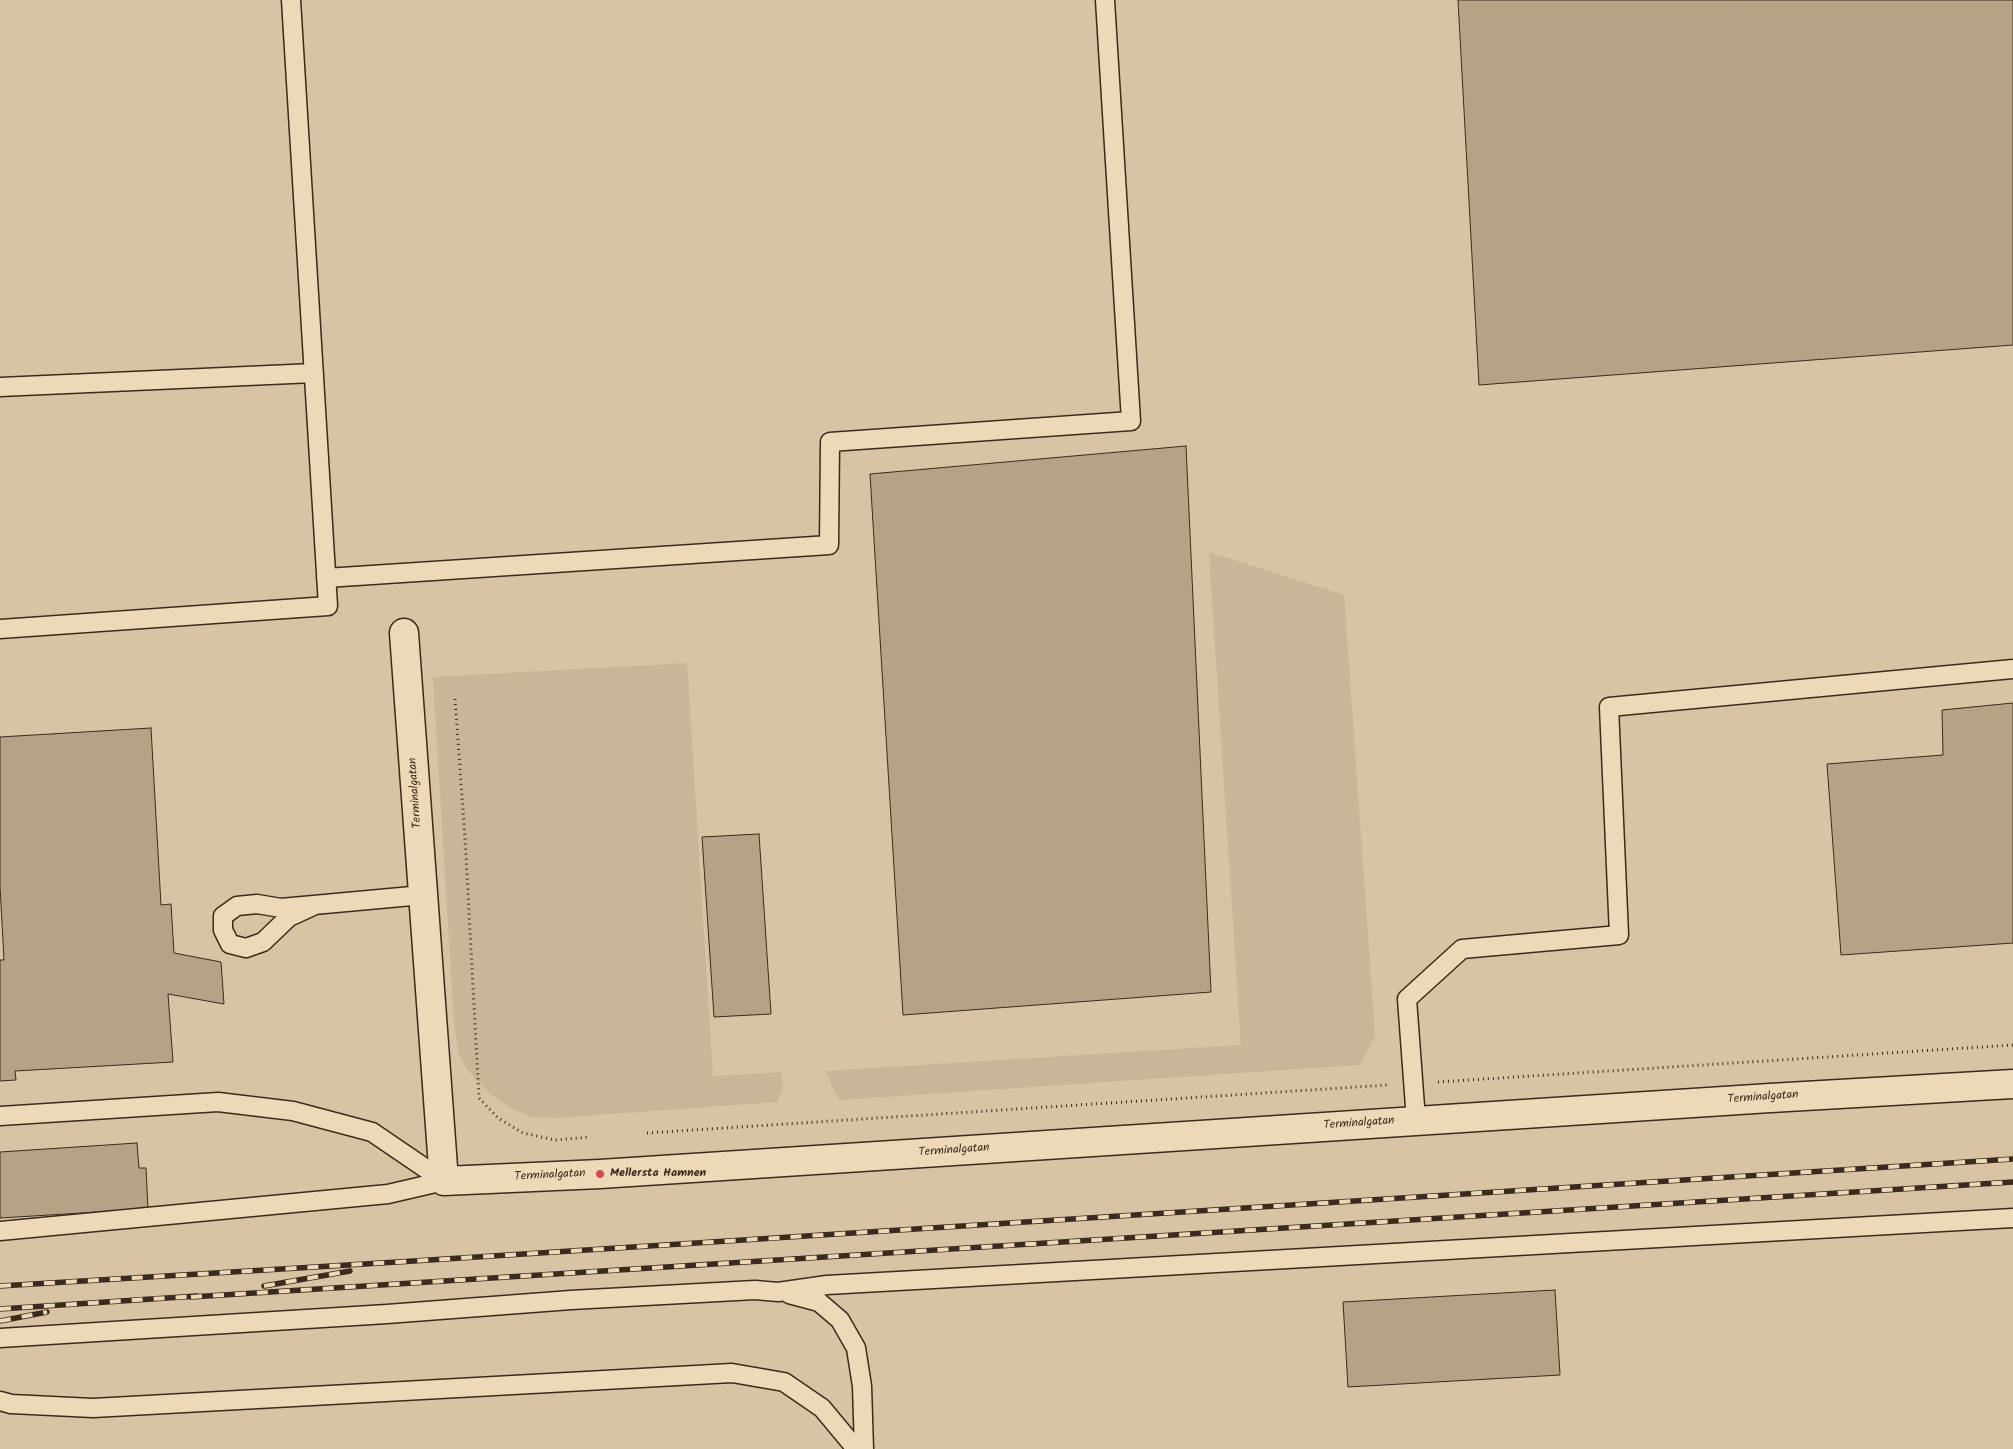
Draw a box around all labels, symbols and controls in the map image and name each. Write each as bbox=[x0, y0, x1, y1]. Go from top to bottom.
street label: Terminalgatan bbox=[406, 757, 426, 829]
street label: Terminalgatan bbox=[1727, 1088, 1799, 1108]
street label: Terminalgatan bbox=[1323, 1114, 1395, 1134]
street label: Terminalgatan bbox=[918, 1141, 990, 1161]
street label: Terminalgatan bbox=[514, 1167, 586, 1185]
place label: Mellersta Hamnen bbox=[610, 1167, 706, 1181]
marker: Mellersta Hamnen bbox=[594, 1168, 606, 1180]

